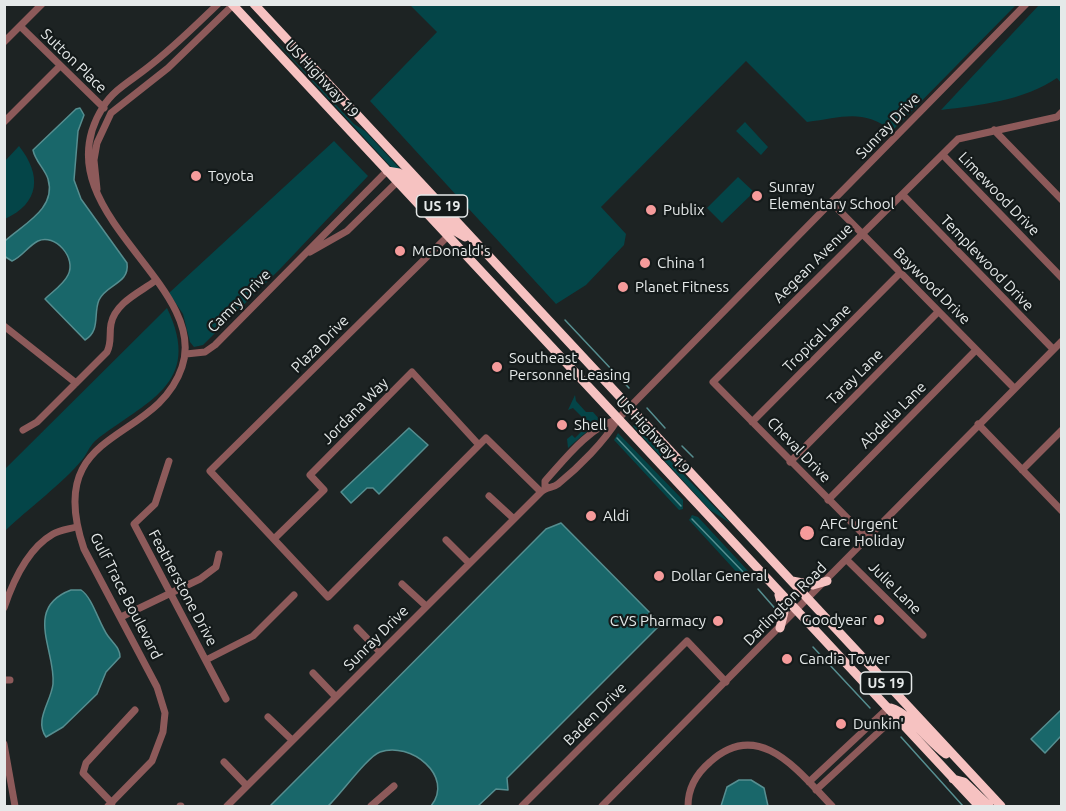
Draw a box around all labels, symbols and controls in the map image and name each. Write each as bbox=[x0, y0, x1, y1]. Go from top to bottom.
street label: Sutton Place bbox=[37, 25, 111, 97]
street label: US Highway 19 bbox=[281, 36, 363, 122]
street label: Sunray Drive bbox=[852, 89, 924, 163]
street label: Limewood Drive bbox=[955, 148, 1043, 240]
place label: Toyota bbox=[208, 167, 254, 185]
marker: Toyota bbox=[189, 169, 203, 183]
place label: Sunray Elementary School bbox=[769, 178, 895, 213]
marker: Sunray Elementary School bbox=[750, 189, 764, 203]
road number: US 19 bbox=[416, 195, 468, 217]
place label: Publix bbox=[663, 201, 704, 219]
marker: Publix bbox=[644, 203, 658, 217]
street label: Templewood Drive bbox=[937, 211, 1037, 315]
street label: Aegean Avenue bbox=[769, 219, 857, 307]
place label: McDonald's bbox=[412, 242, 490, 260]
marker: McDonald's bbox=[393, 244, 407, 258]
street label: Baywood Drive bbox=[890, 244, 974, 328]
place label: China 1 bbox=[657, 254, 707, 272]
marker: China 1 bbox=[638, 256, 652, 270]
street label: Camry Drive bbox=[204, 266, 274, 336]
place label: Planet Fitness bbox=[635, 278, 729, 296]
marker: Planet Fitness bbox=[616, 280, 630, 294]
street label: Tropical Lane bbox=[779, 300, 855, 376]
street label: Plaza Drive bbox=[287, 311, 353, 377]
street label: Taray Lane bbox=[823, 345, 887, 409]
place label: Southeast Personnel Leasing bbox=[509, 349, 631, 384]
marker: Southeast Personnel Leasing bbox=[490, 360, 504, 374]
street label: Jordana Way bbox=[318, 374, 392, 448]
street label: Abdella Lane bbox=[856, 378, 930, 452]
street label: US Highway 19 bbox=[612, 392, 694, 478]
street label: Cheval Drive bbox=[763, 414, 835, 486]
place label: Shell bbox=[574, 416, 607, 434]
marker: Shell bbox=[555, 418, 569, 432]
place label: Aldi bbox=[603, 507, 629, 525]
marker: Aldi bbox=[584, 509, 598, 523]
place label: AFC Urgent Care Holiday bbox=[820, 515, 905, 550]
marker: AFC Urgent Care Holiday bbox=[798, 524, 816, 542]
street label: Featherstone Drive bbox=[145, 527, 221, 649]
street label: Gulf Trace Boulevard bbox=[86, 530, 166, 662]
street label: Julie Lane bbox=[865, 558, 925, 618]
street label: Darlington Road bbox=[740, 559, 830, 649]
place label: Dollar General bbox=[671, 567, 767, 585]
marker: Dollar General bbox=[652, 569, 666, 583]
street label: Sunray Drive bbox=[340, 602, 412, 674]
place label: Goodyear bbox=[802, 611, 867, 629]
place label: CVS Pharmacy bbox=[610, 612, 706, 630]
marker: Goodyear bbox=[872, 613, 886, 627]
marker: CVS Pharmacy bbox=[711, 614, 725, 628]
place label: Candia Tower bbox=[799, 650, 890, 668]
marker: Candia Tower bbox=[780, 652, 794, 666]
road number: US 19 bbox=[860, 672, 912, 694]
street label: Baden Drive bbox=[560, 679, 630, 749]
place label: Dunkin' bbox=[853, 715, 904, 733]
marker: Dunkin' bbox=[834, 717, 848, 731]

